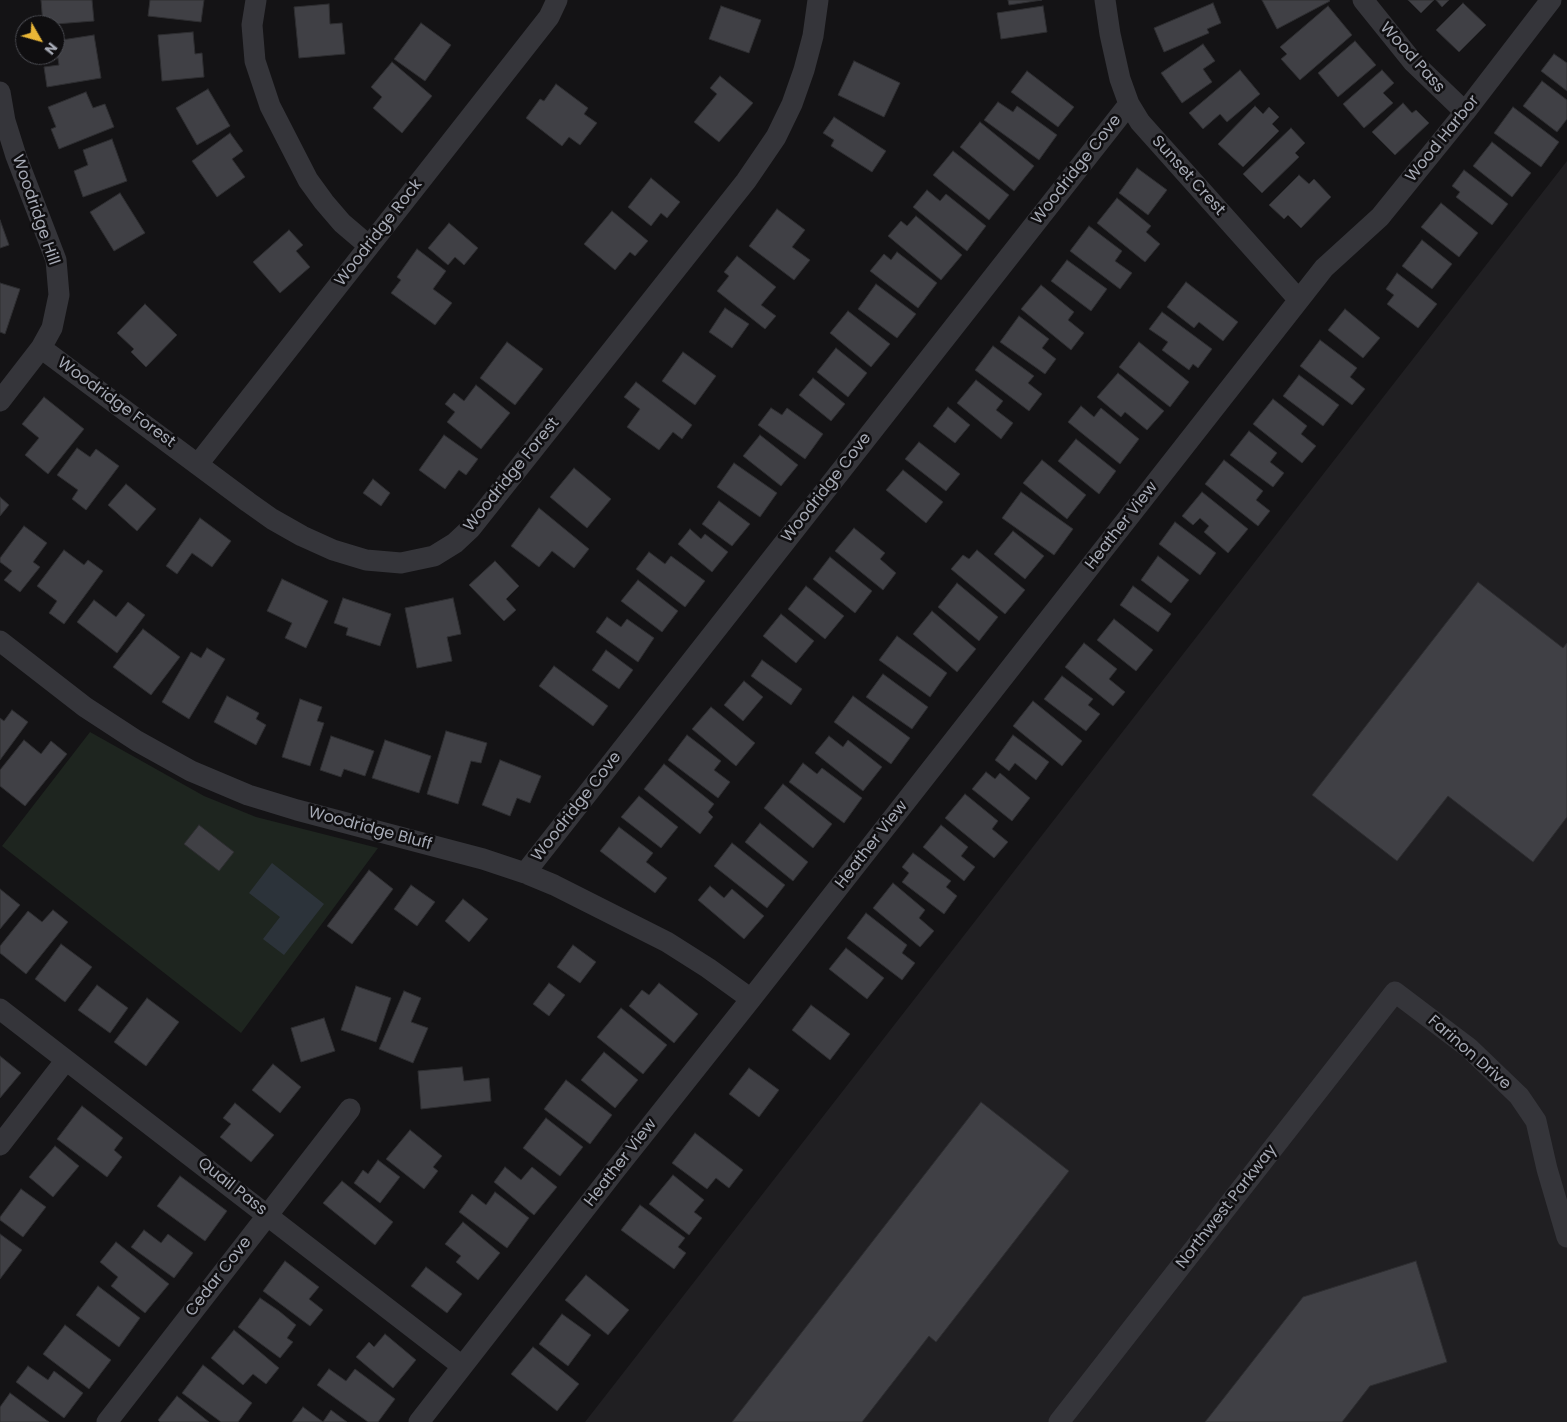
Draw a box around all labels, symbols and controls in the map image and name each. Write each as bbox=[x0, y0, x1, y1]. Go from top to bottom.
north arrow bbox=[15, 15, 65, 65]
street label: Wood Pass bbox=[1375, 19, 1449, 97]
text: N bbox=[40, 38, 62, 59]
street label: Wood Harbor bbox=[1402, 92, 1484, 186]
street label: Woodridge Cove bbox=[1028, 111, 1126, 229]
street label: Sunset Crest bbox=[1147, 132, 1229, 220]
street label: Woodridge Hill bbox=[7, 152, 63, 268]
street label: Woodridge Rock bbox=[331, 176, 427, 290]
street label: Woodridge Forest bbox=[53, 354, 179, 452]
street label: Woodridge Forest bbox=[460, 414, 564, 536]
street label: Woodridge Cove bbox=[778, 429, 876, 547]
street label: Heather View bbox=[1082, 478, 1162, 574]
street label: Woodridge Cove bbox=[528, 748, 626, 866]
street label: Heather View bbox=[832, 797, 912, 893]
street label: Woodridge Bluff bbox=[306, 803, 434, 855]
street label: Farinon Drive bbox=[1423, 1012, 1515, 1094]
street label: Heather View bbox=[581, 1115, 661, 1211]
street label: Northwest Parkway bbox=[1173, 1141, 1281, 1273]
street label: Quail Pass bbox=[194, 1154, 270, 1220]
street label: Cedar Cove bbox=[182, 1233, 256, 1321]

